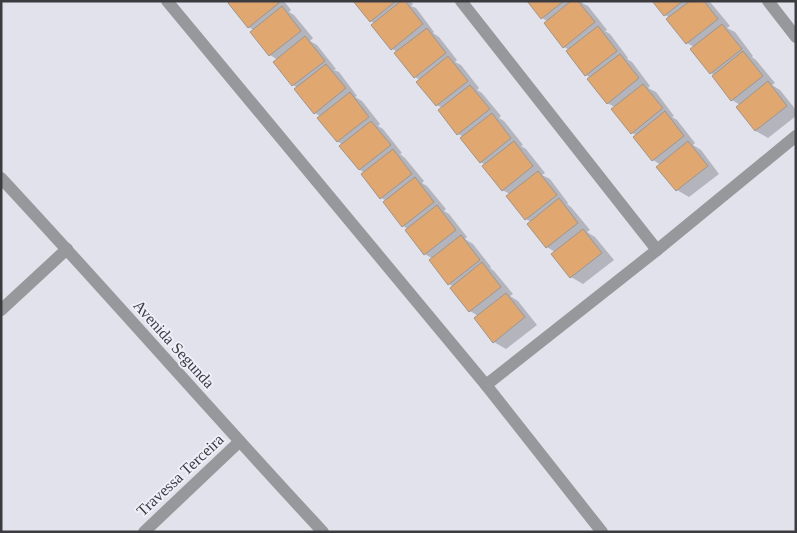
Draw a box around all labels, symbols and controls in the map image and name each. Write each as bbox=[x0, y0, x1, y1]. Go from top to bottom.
street label: Avenida Segunda bbox=[129, 297, 218, 392]
street label: Travessa Terceira bbox=[133, 431, 227, 519]

